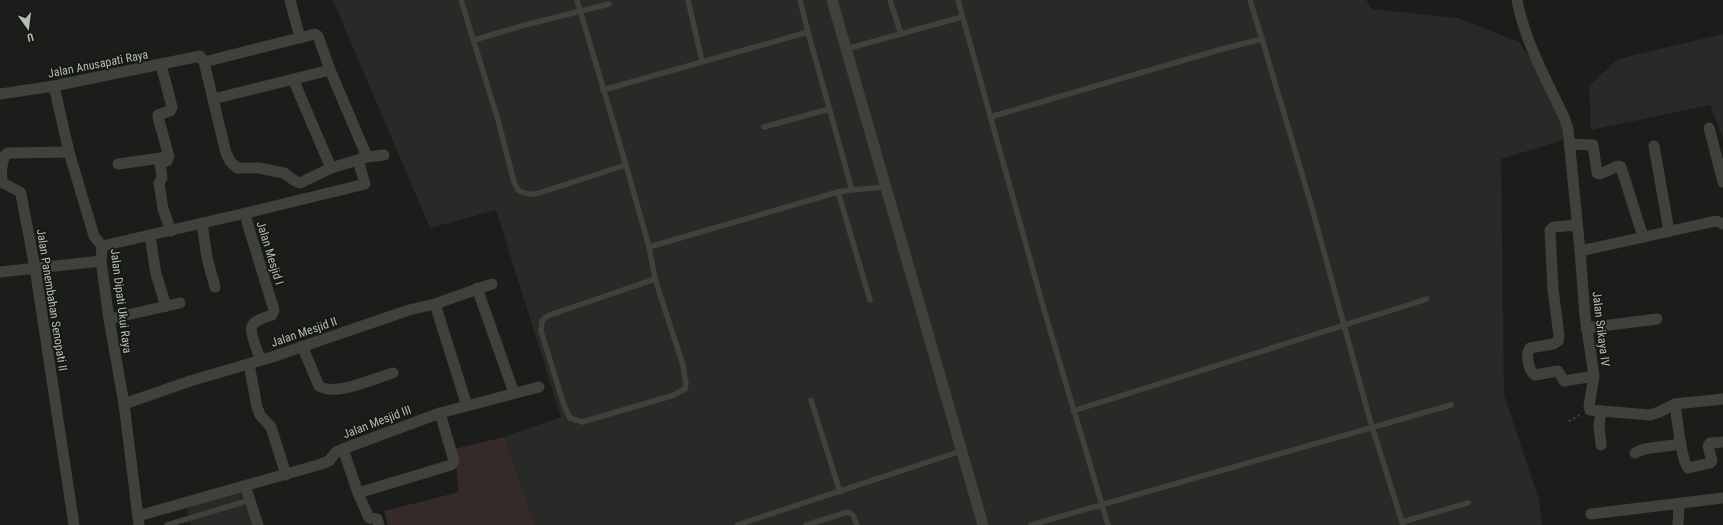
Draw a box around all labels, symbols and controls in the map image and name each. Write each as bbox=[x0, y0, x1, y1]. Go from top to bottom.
north arrow bbox=[8, 8, 48, 48]
text: U bbox=[26, 30, 35, 44]
street label: Jalan Anusapati Raya bbox=[47, 47, 150, 81]
street label: Jalan Mesjid I bbox=[254, 219, 286, 287]
street label: Jalan Panembahan Senopati II bbox=[34, 228, 70, 372]
street label: Jalan Dipati Ukui Raya bbox=[108, 248, 134, 354]
street label: Jalan Srikaya IV bbox=[1589, 291, 1613, 368]
street label: Jalan Mesjid II bbox=[269, 314, 339, 350]
street label: Jalan Mesjid III bbox=[341, 403, 413, 441]

